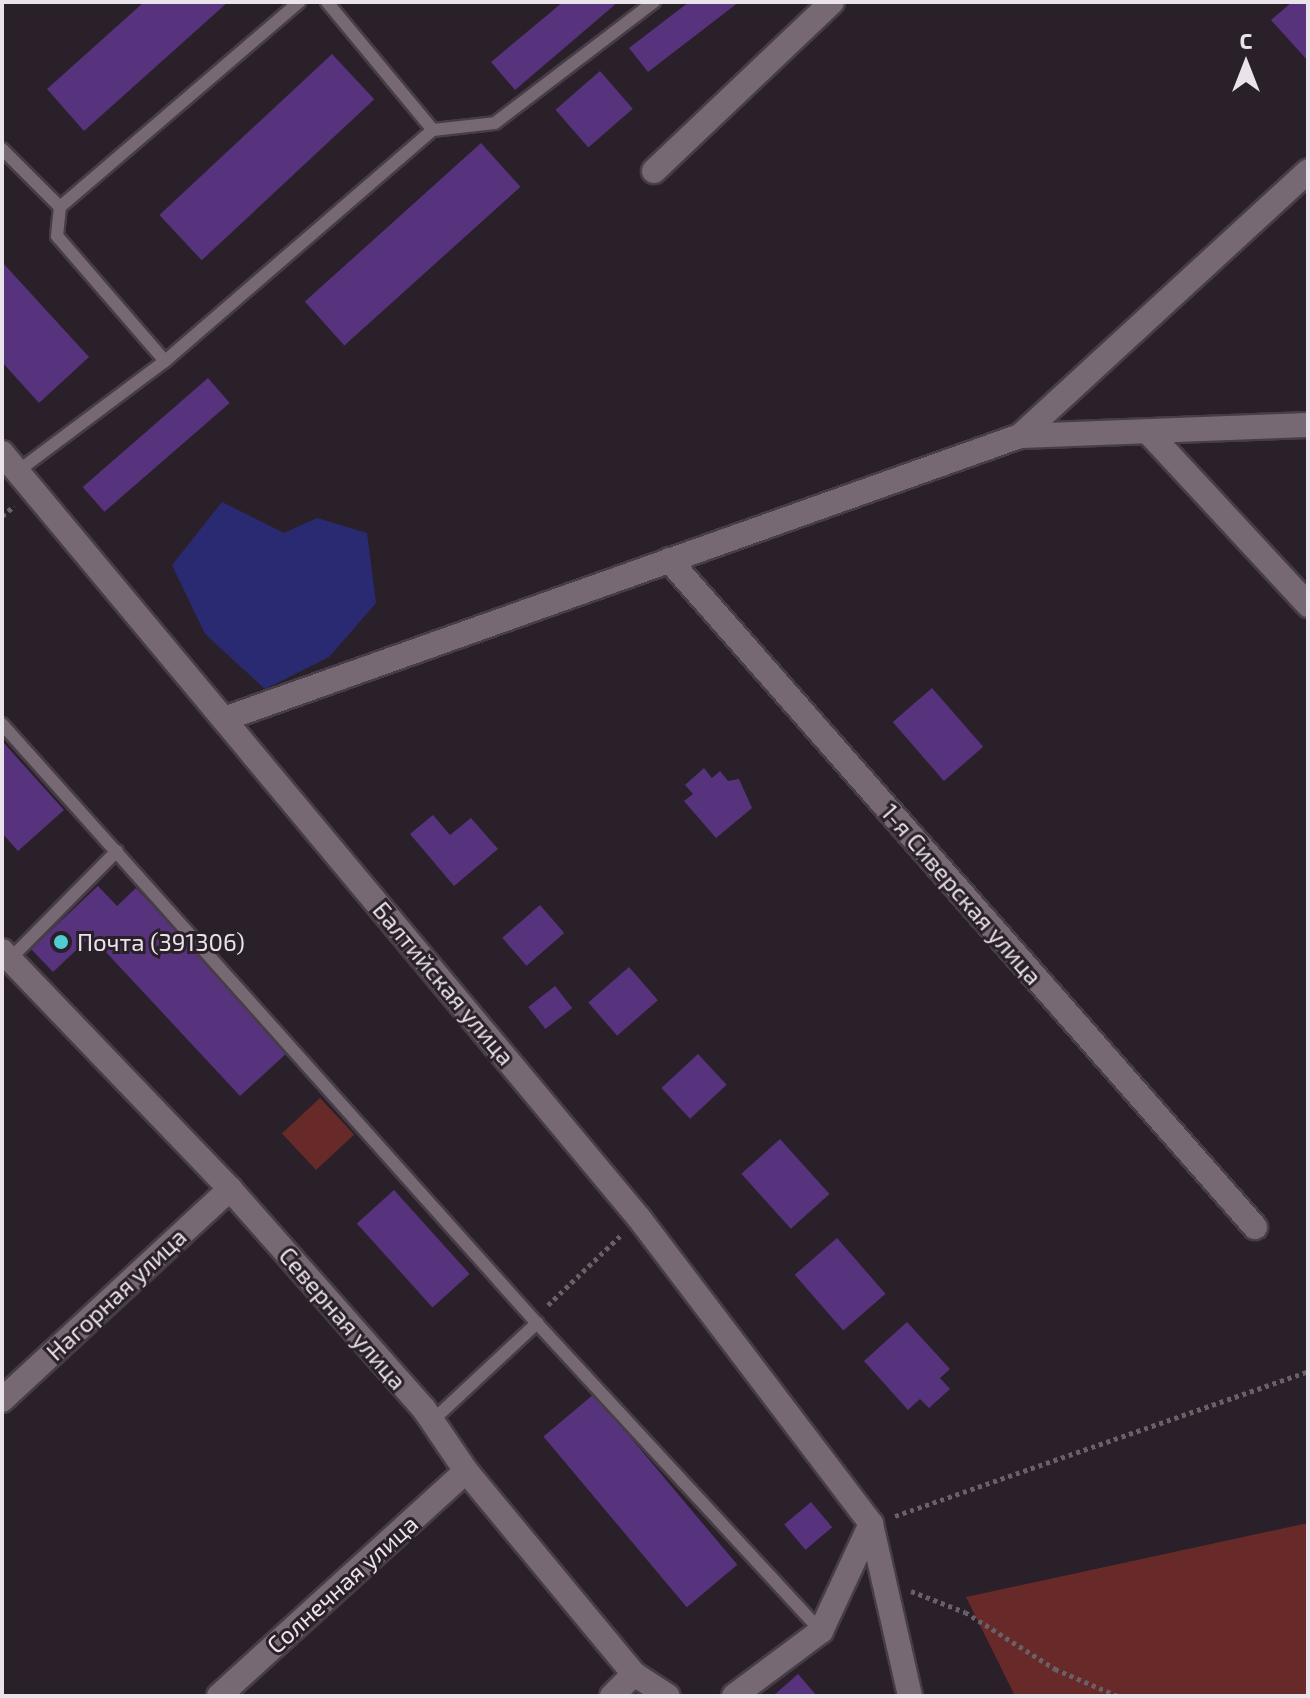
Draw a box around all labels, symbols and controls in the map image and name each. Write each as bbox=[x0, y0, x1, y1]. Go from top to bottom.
north arrow bbox=[1206, 24, 1286, 104]
text: С bbox=[1240, 27, 1252, 53]
street label: 1-я Сиверская улица bbox=[876, 798, 1048, 990]
street label: Балтийская улица bbox=[367, 895, 521, 1071]
place label: Почта (391306) bbox=[77, 928, 245, 956]
marker: Почта (391306) bbox=[52, 933, 70, 951]
street label: Нагорная улица bbox=[40, 1222, 192, 1366]
street label: Северная улица bbox=[273, 1241, 413, 1395]
street label: Солнечная улица bbox=[261, 1509, 423, 1659]

